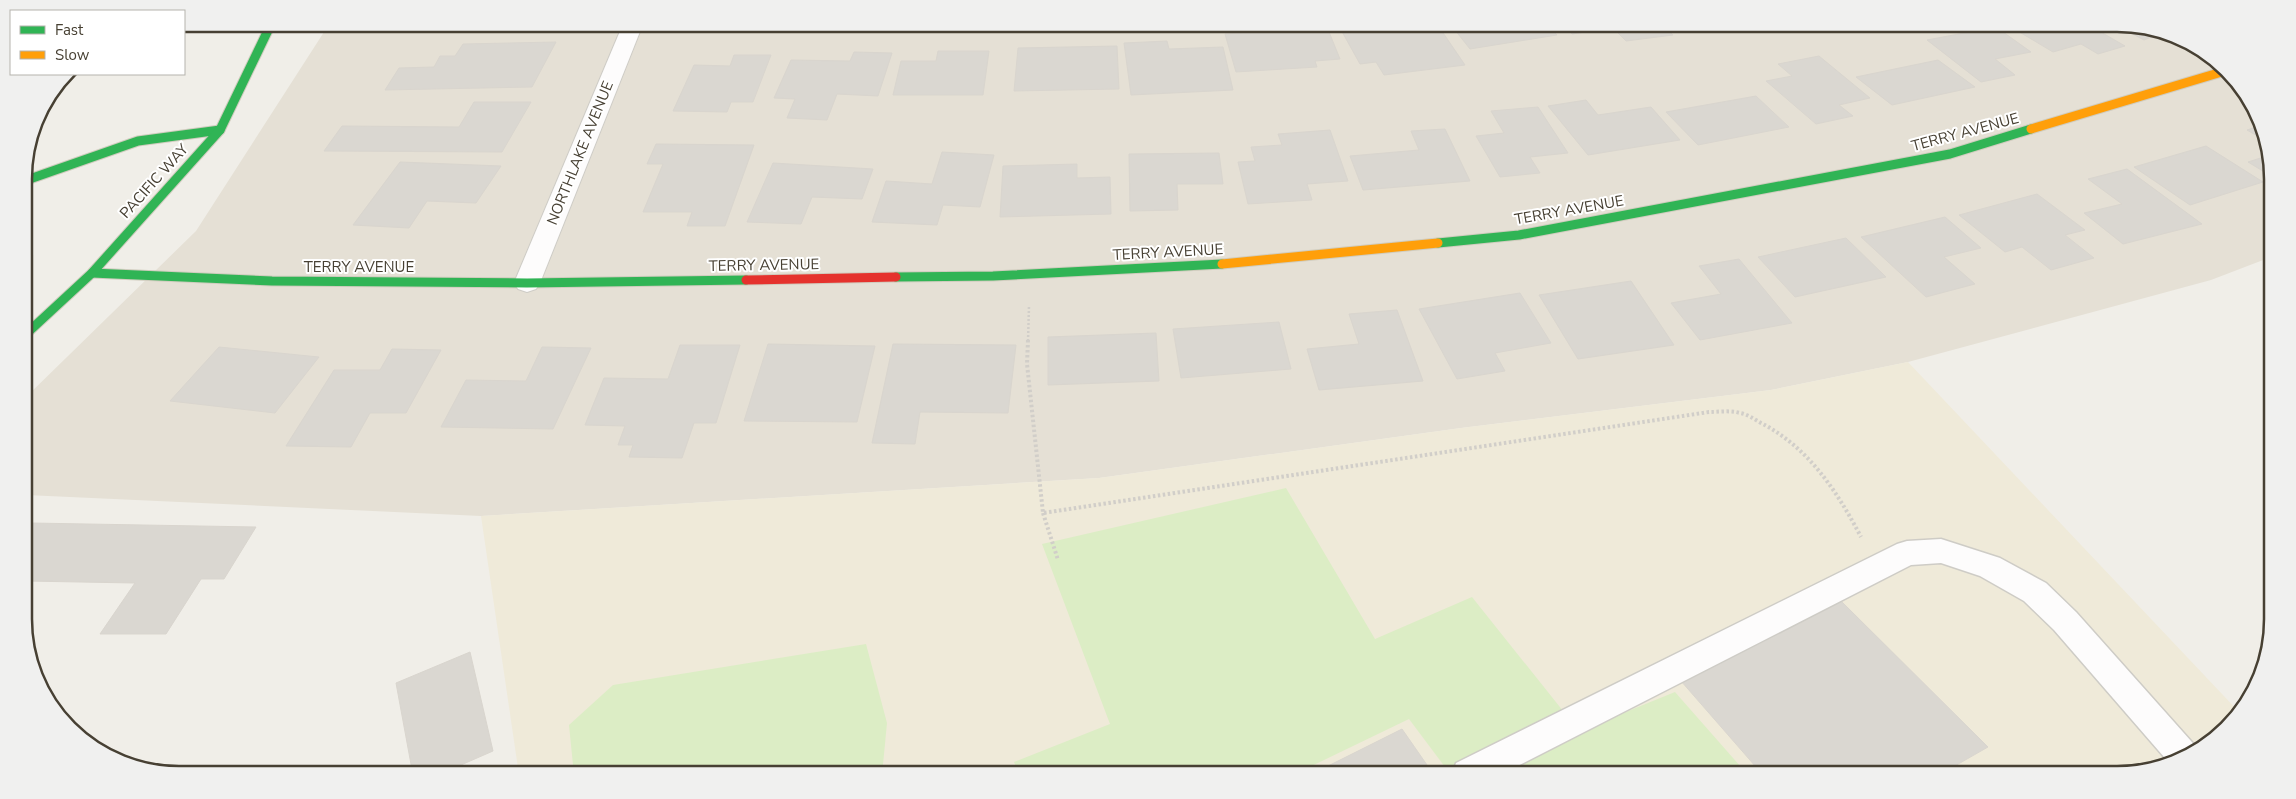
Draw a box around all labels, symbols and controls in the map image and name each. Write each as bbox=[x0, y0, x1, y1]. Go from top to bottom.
legend bbox=[10, 10, 185, 75]
text: Fast bbox=[55, 20, 84, 40]
text: Slow bbox=[55, 45, 90, 65]
street label: NORTHLAKE AVENUE bbox=[542, 78, 618, 228]
street label: TERRY AVENUE bbox=[1909, 108, 2021, 156]
street label: PACIFIC WAY bbox=[115, 139, 193, 223]
street label: TERRY AVENUE bbox=[1513, 191, 1625, 229]
street label: TERRY AVENUE bbox=[1112, 239, 1224, 265]
street label: TERRY AVENUE bbox=[709, 254, 819, 276]
street label: TERRY AVENUE bbox=[304, 257, 414, 277]

